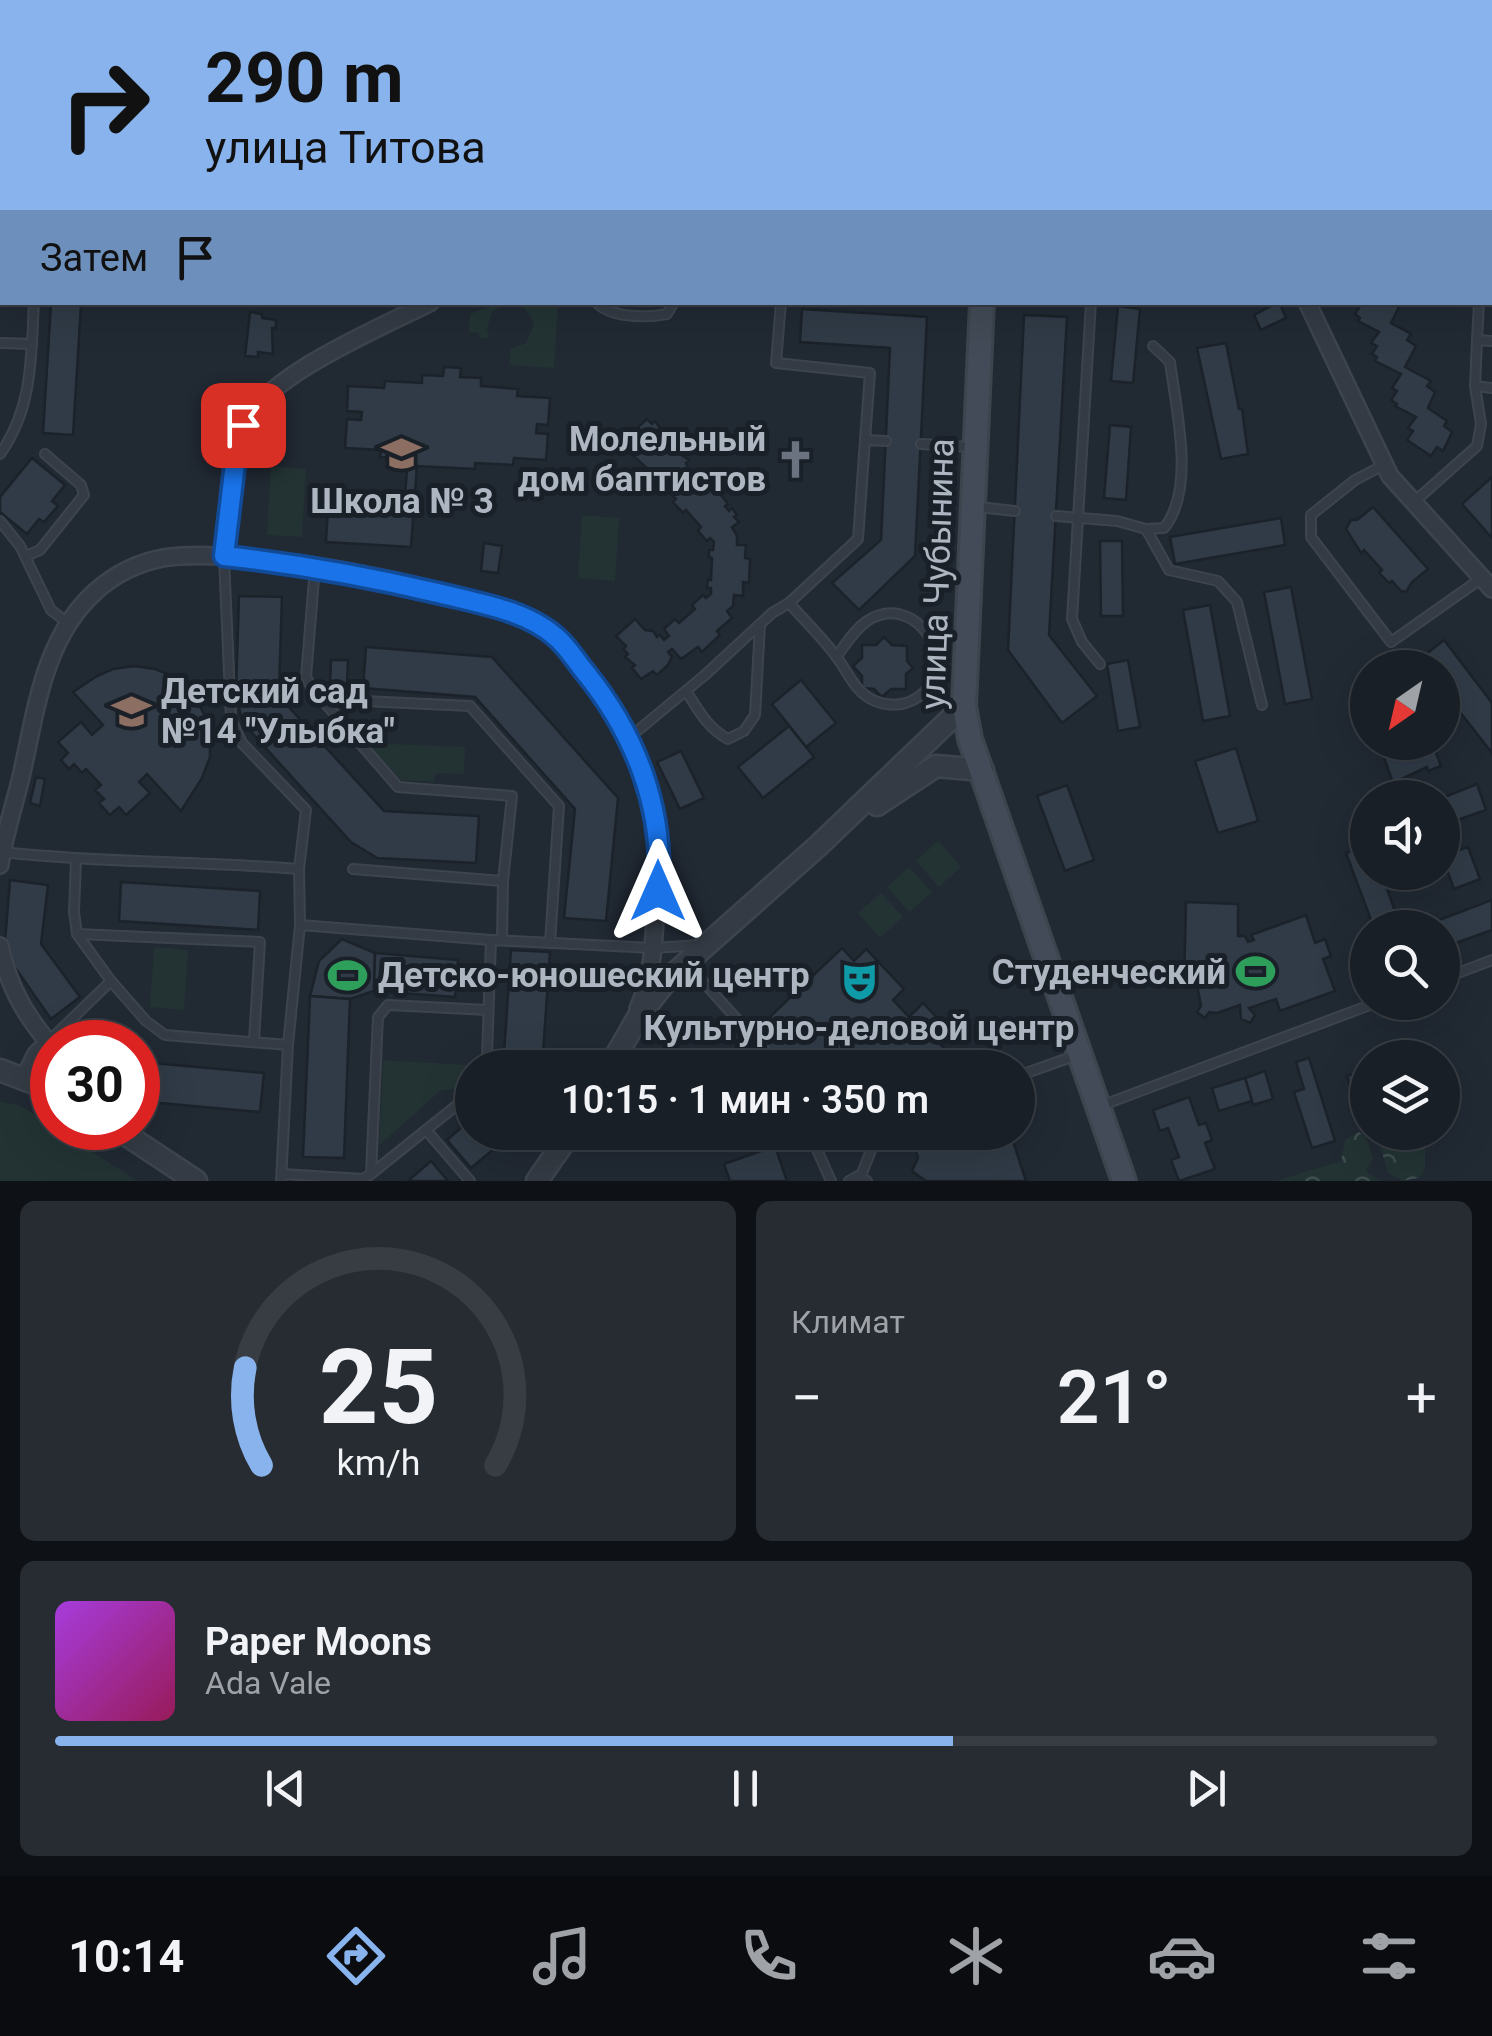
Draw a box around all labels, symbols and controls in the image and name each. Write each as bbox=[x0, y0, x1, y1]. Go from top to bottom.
text: 290 m bbox=[205, 37, 404, 119]
icon: right bbox=[40, 40, 170, 170]
text: улица Титова bbox=[205, 121, 486, 174]
icon: arrive bbox=[168, 230, 223, 285]
text: Затем bbox=[40, 236, 148, 280]
pin bbox=[201, 383, 286, 468]
icon: arrive bbox=[216, 398, 271, 453]
place label: Молельный дом баптистов bbox=[518, 419, 766, 500]
school or university icon: Школа № 3 bbox=[381, 433, 423, 475]
church icon: Молельный дом баптистов bbox=[775, 438, 817, 480]
street label: улица Чубынина bbox=[912, 438, 963, 710]
place label: Школа № 3 bbox=[310, 481, 494, 522]
north arrow bbox=[1350, 650, 1460, 760]
map controls bbox=[1350, 650, 1460, 1150]
place label: Детский сад №14 "Улыбка" bbox=[161, 671, 395, 752]
school or university icon: Детский сад №14 "Улыбка" bbox=[110, 690, 152, 732]
button: sound bbox=[1350, 780, 1460, 890]
position arrow bbox=[606, 839, 710, 943]
button: search bbox=[1350, 910, 1460, 1020]
sports icon: Студенческий bbox=[1235, 951, 1277, 993]
place label: Студенческий bbox=[992, 952, 1226, 993]
sports icon: Детско-юношеский центр bbox=[327, 954, 369, 996]
place label: Детско-юношеский центр bbox=[378, 955, 810, 996]
theatre icon: Культурно-деловой центр bbox=[838, 960, 880, 1002]
place label: Культурно-деловой центр bbox=[643, 1008, 1075, 1049]
speed limit sign: 30 bbox=[30, 1020, 160, 1150]
button: layers bbox=[1350, 1040, 1460, 1150]
text: 10:15 · 1 мин · 350 m bbox=[561, 1078, 929, 1122]
text: Климат bbox=[791, 1303, 905, 1341]
text: 25 bbox=[318, 1327, 438, 1448]
text: 21° bbox=[1057, 1353, 1171, 1441]
text: − bbox=[791, 1366, 822, 1430]
text: + bbox=[1406, 1366, 1437, 1430]
text: km/h bbox=[336, 1442, 420, 1484]
text: Paper Moons bbox=[205, 1620, 432, 1664]
text: Ada Vale bbox=[205, 1664, 331, 1702]
icon: previous bbox=[258, 1761, 313, 1816]
icon: pause bbox=[718, 1761, 773, 1816]
icon: next bbox=[1179, 1761, 1234, 1816]
icon: directions bbox=[321, 1921, 391, 1991]
icon: music bbox=[527, 1921, 597, 1991]
icon: phone bbox=[734, 1921, 804, 1991]
icon: climate bbox=[941, 1921, 1011, 1991]
icon: car bbox=[1147, 1921, 1217, 1991]
icon: filters bbox=[1354, 1921, 1424, 1991]
text: 10:14 bbox=[68, 1930, 184, 1983]

